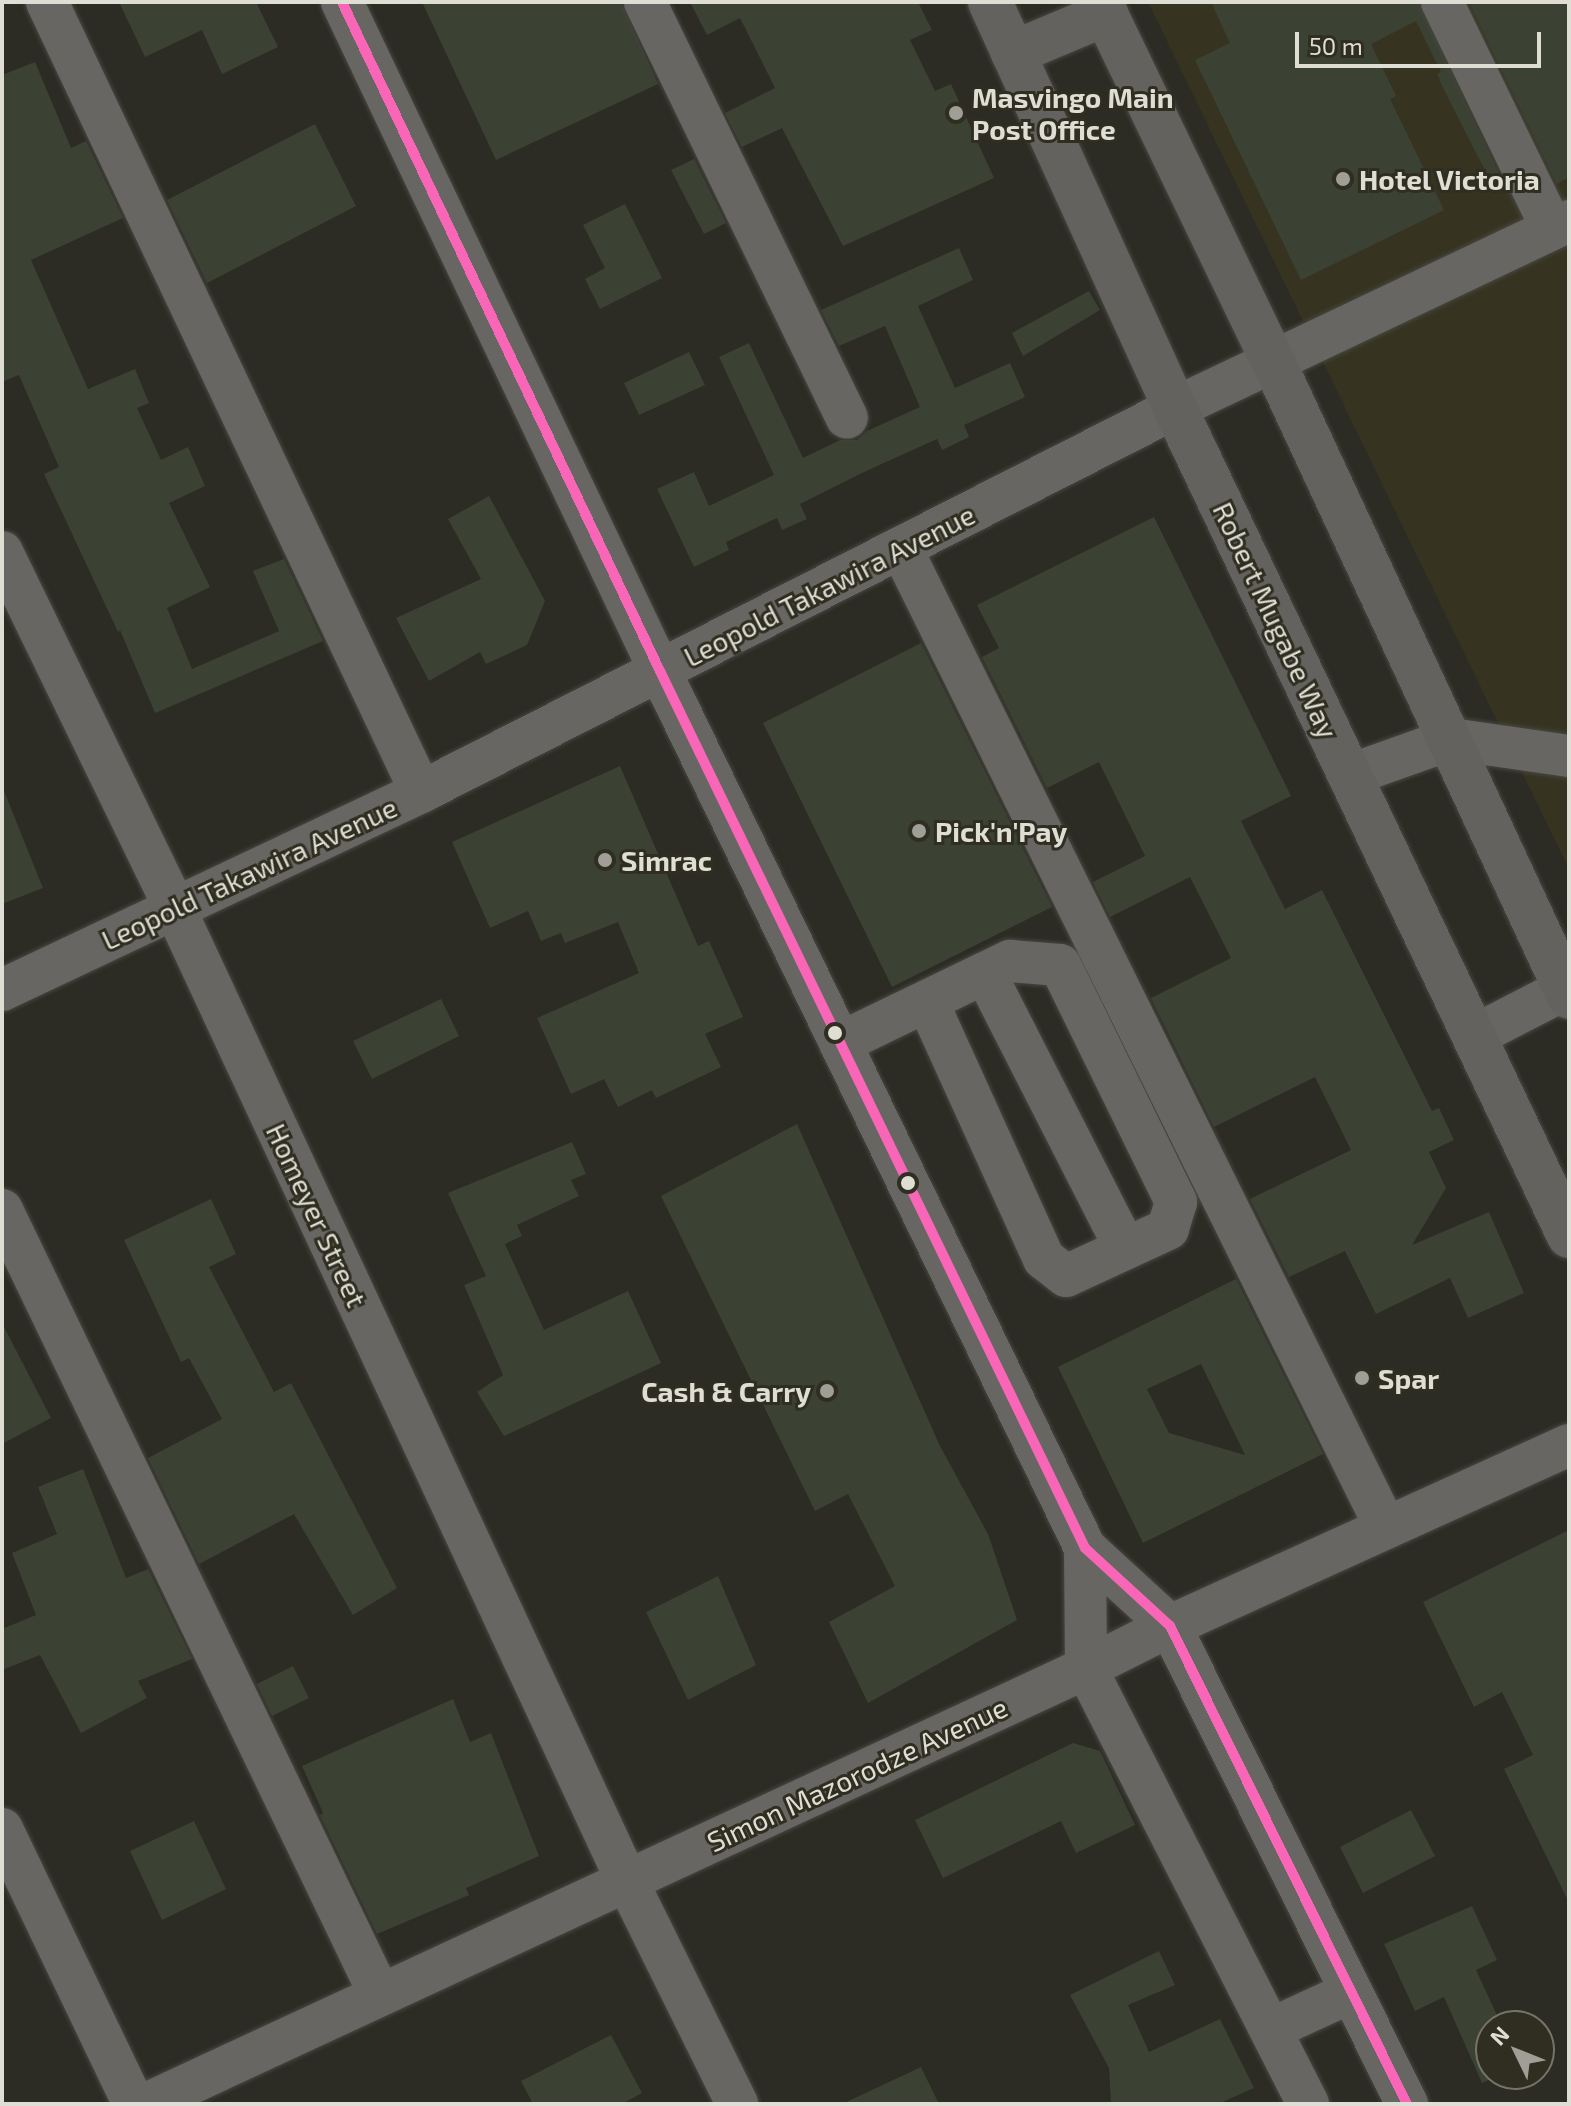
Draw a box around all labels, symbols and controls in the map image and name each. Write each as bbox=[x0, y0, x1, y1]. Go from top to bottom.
scale bar bbox=[1299, 16, 1545, 66]
text: 50 m bbox=[1309, 31, 1363, 60]
place label: Masvingo Main Post Office bbox=[972, 80, 1174, 146]
marker: Masvingo Main Post Office bbox=[947, 104, 965, 122]
place label: Hotel Victoria bbox=[1359, 162, 1541, 196]
marker: Hotel Victoria bbox=[1334, 170, 1352, 188]
street label: Robert Mugabe Way bbox=[1206, 496, 1346, 744]
street label: Leopold Takawira Avenue bbox=[677, 497, 981, 673]
street label: Leopold Takawira Avenue bbox=[95, 789, 403, 957]
place label: Pick'n'Pay bbox=[935, 814, 1067, 848]
marker: Pick'n'Pay bbox=[910, 822, 928, 840]
place label: Simrac bbox=[621, 843, 712, 877]
marker: Simrac bbox=[596, 851, 614, 869]
unlabelled marker bbox=[827, 1025, 843, 1041]
street label: Homeyer Street bbox=[260, 1118, 374, 1312]
unlabelled marker bbox=[900, 1175, 916, 1191]
place label: Spar bbox=[1378, 1361, 1439, 1395]
marker: Spar bbox=[1353, 1369, 1371, 1387]
place label: Cash & Carry bbox=[641, 1374, 811, 1408]
marker: Cash & Carry bbox=[818, 1382, 836, 1400]
street label: Simon Mazorodze Avenue bbox=[701, 1689, 1013, 1859]
north arrow bbox=[1475, 2010, 1555, 2090]
text: N bbox=[1484, 2020, 1514, 2050]

